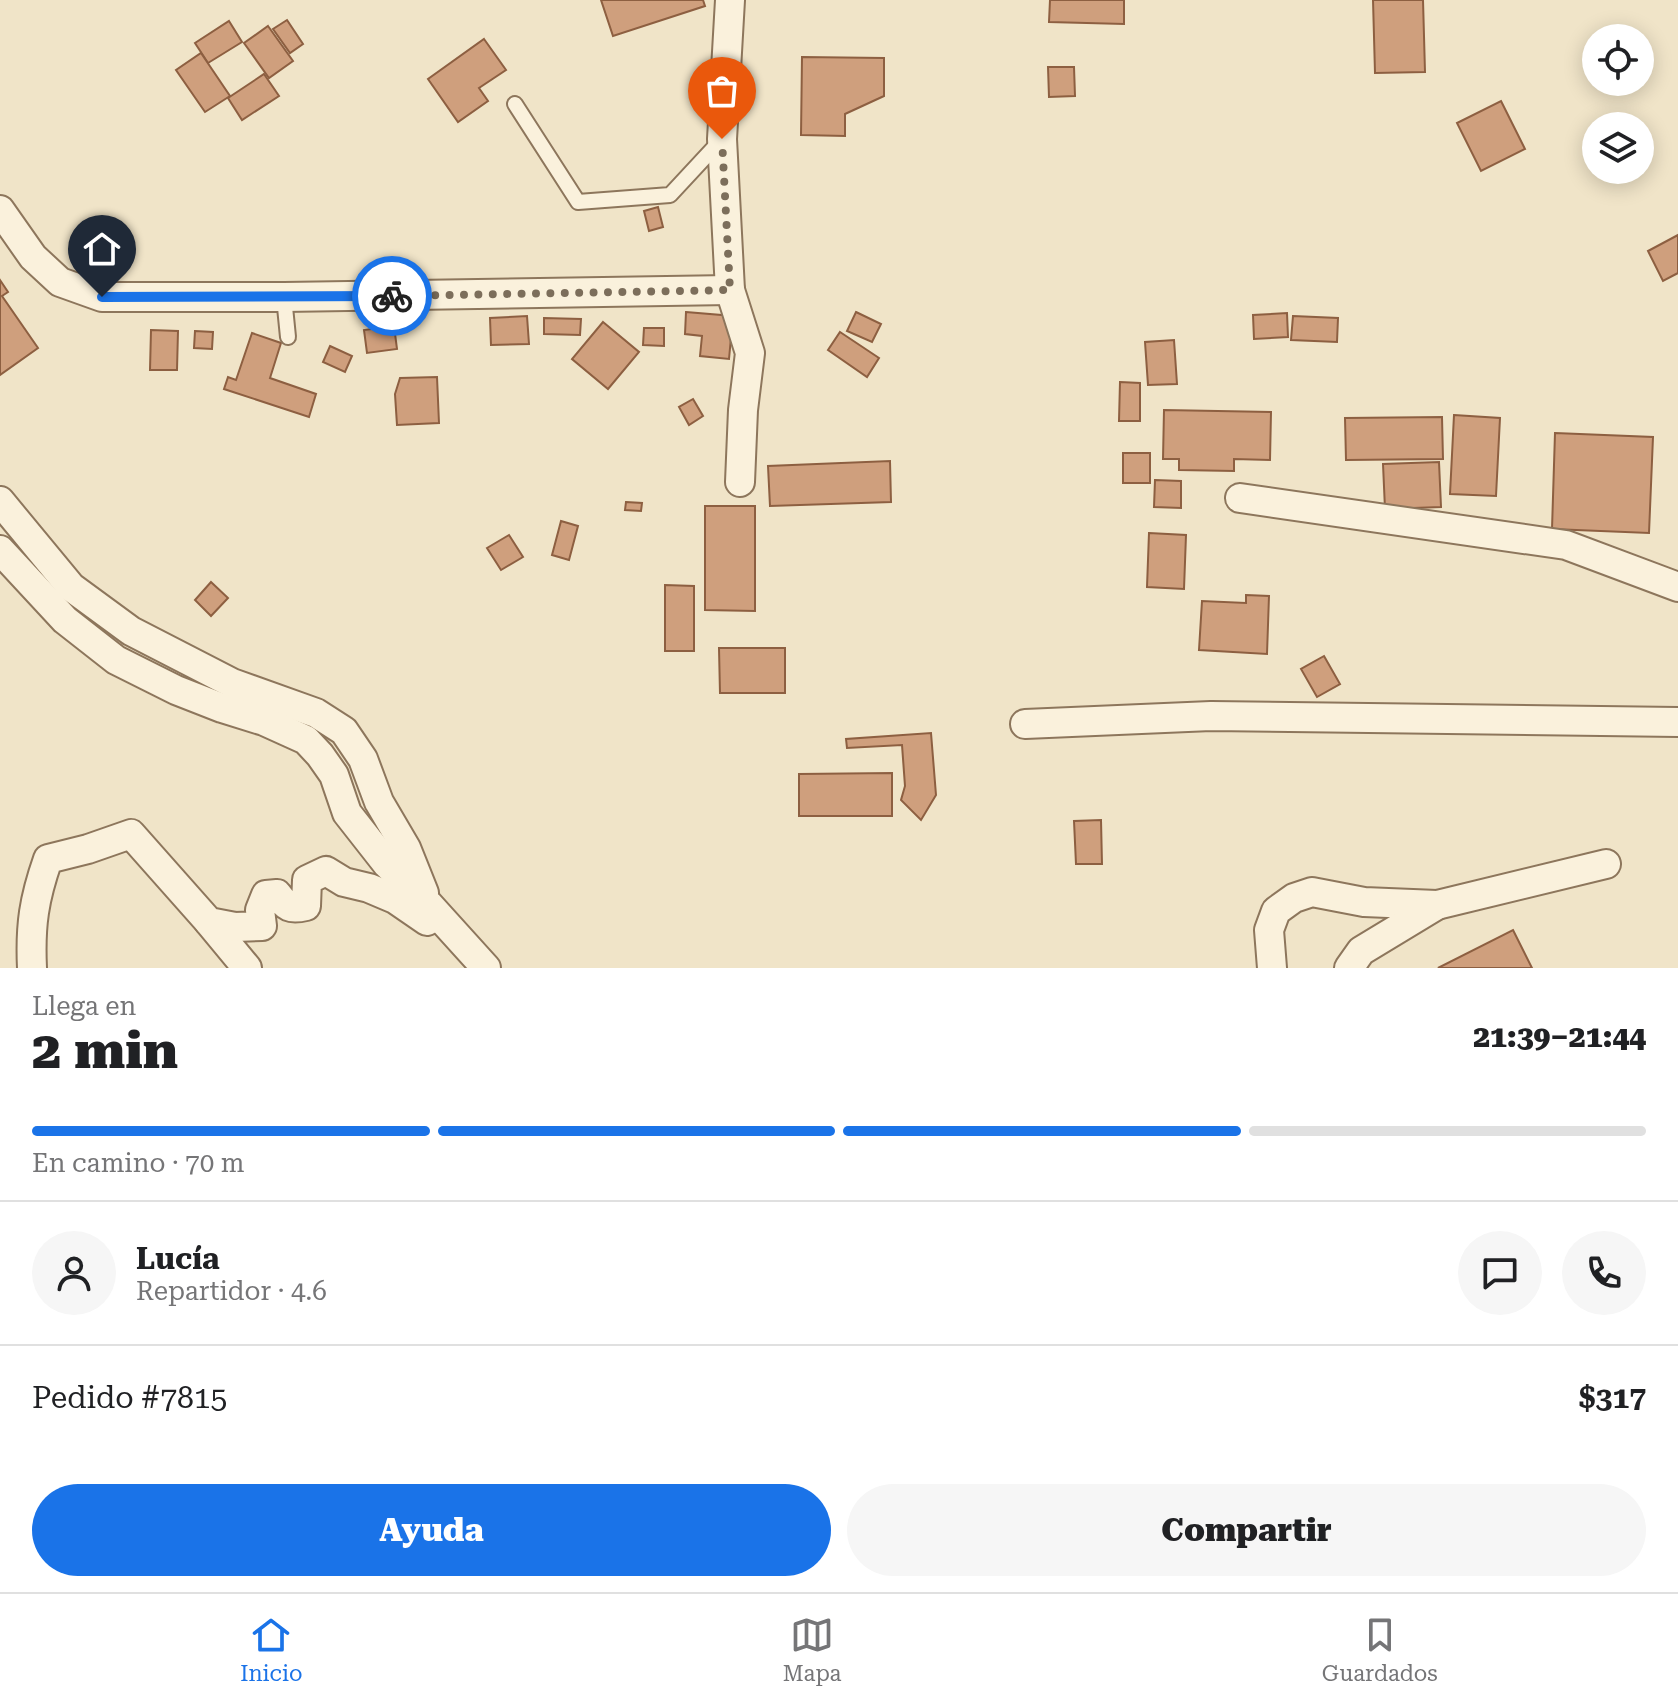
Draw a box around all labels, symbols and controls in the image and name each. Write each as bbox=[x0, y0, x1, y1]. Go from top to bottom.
map controls bbox=[1582, 24, 1654, 184]
button: locate bbox=[1582, 24, 1654, 96]
pin bbox=[688, 57, 756, 139]
icon: bag bbox=[700, 69, 744, 113]
button: layers bbox=[1582, 112, 1654, 184]
pin bbox=[68, 215, 136, 297]
icon: home bbox=[80, 227, 124, 271]
courier bbox=[352, 256, 432, 336]
icon: bike bbox=[370, 274, 414, 318]
text: Llega en bbox=[32, 991, 136, 1021]
text: 21:39–21:44 bbox=[1473, 1019, 1646, 1054]
text: 2 min bbox=[32, 1020, 178, 1081]
text: En camino · 70 m bbox=[32, 1148, 245, 1178]
button: person bbox=[32, 1231, 116, 1315]
button: chat bbox=[1458, 1231, 1542, 1315]
button: phone bbox=[1562, 1231, 1646, 1315]
text: Lucía bbox=[136, 1241, 220, 1276]
text: Repartidor · 4.6 bbox=[136, 1276, 327, 1306]
text: Pedido #7815 bbox=[32, 1380, 227, 1415]
text: $317 bbox=[1579, 1380, 1646, 1415]
button: Ayuda bbox=[32, 1484, 831, 1576]
button: Compartir bbox=[847, 1484, 1646, 1576]
tab: Inicio bbox=[240, 1613, 302, 1686]
tab: Mapa bbox=[783, 1613, 842, 1686]
tab: Guardados bbox=[1322, 1613, 1438, 1686]

